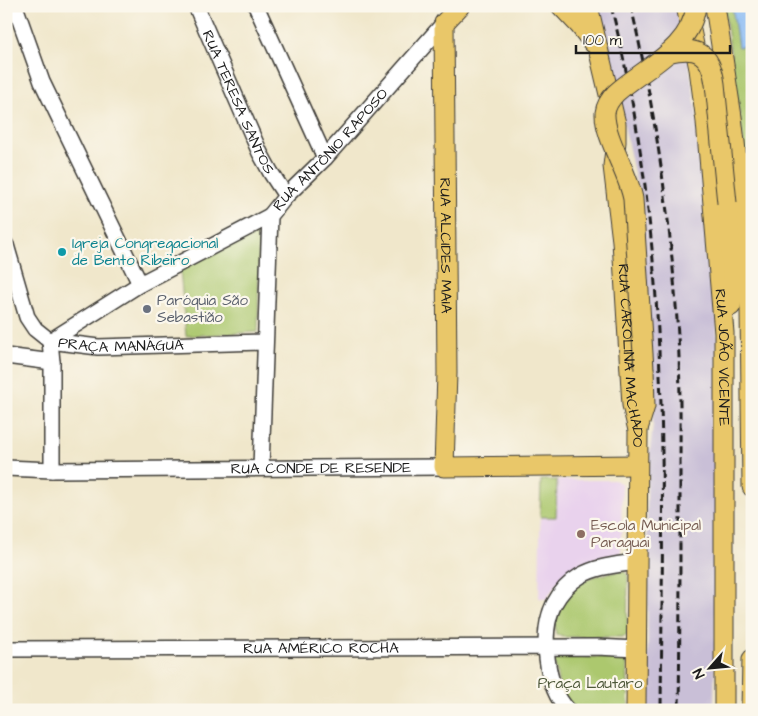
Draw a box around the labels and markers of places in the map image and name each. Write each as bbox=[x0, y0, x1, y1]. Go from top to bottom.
place label: Igreja Congregacional de Bento Ribeiro bbox=[72, 233, 218, 271]
marker: Igreja Congregacional de Bento Ribeiro bbox=[56, 246, 68, 258]
place label: Paróquia São Sebastião bbox=[157, 290, 248, 328]
marker: Paróquia São Sebastião bbox=[141, 303, 153, 315]
place label: Escola Municipal Paraguai bbox=[591, 515, 701, 554]
marker: Escola Municipal Paraguai bbox=[575, 528, 587, 540]

